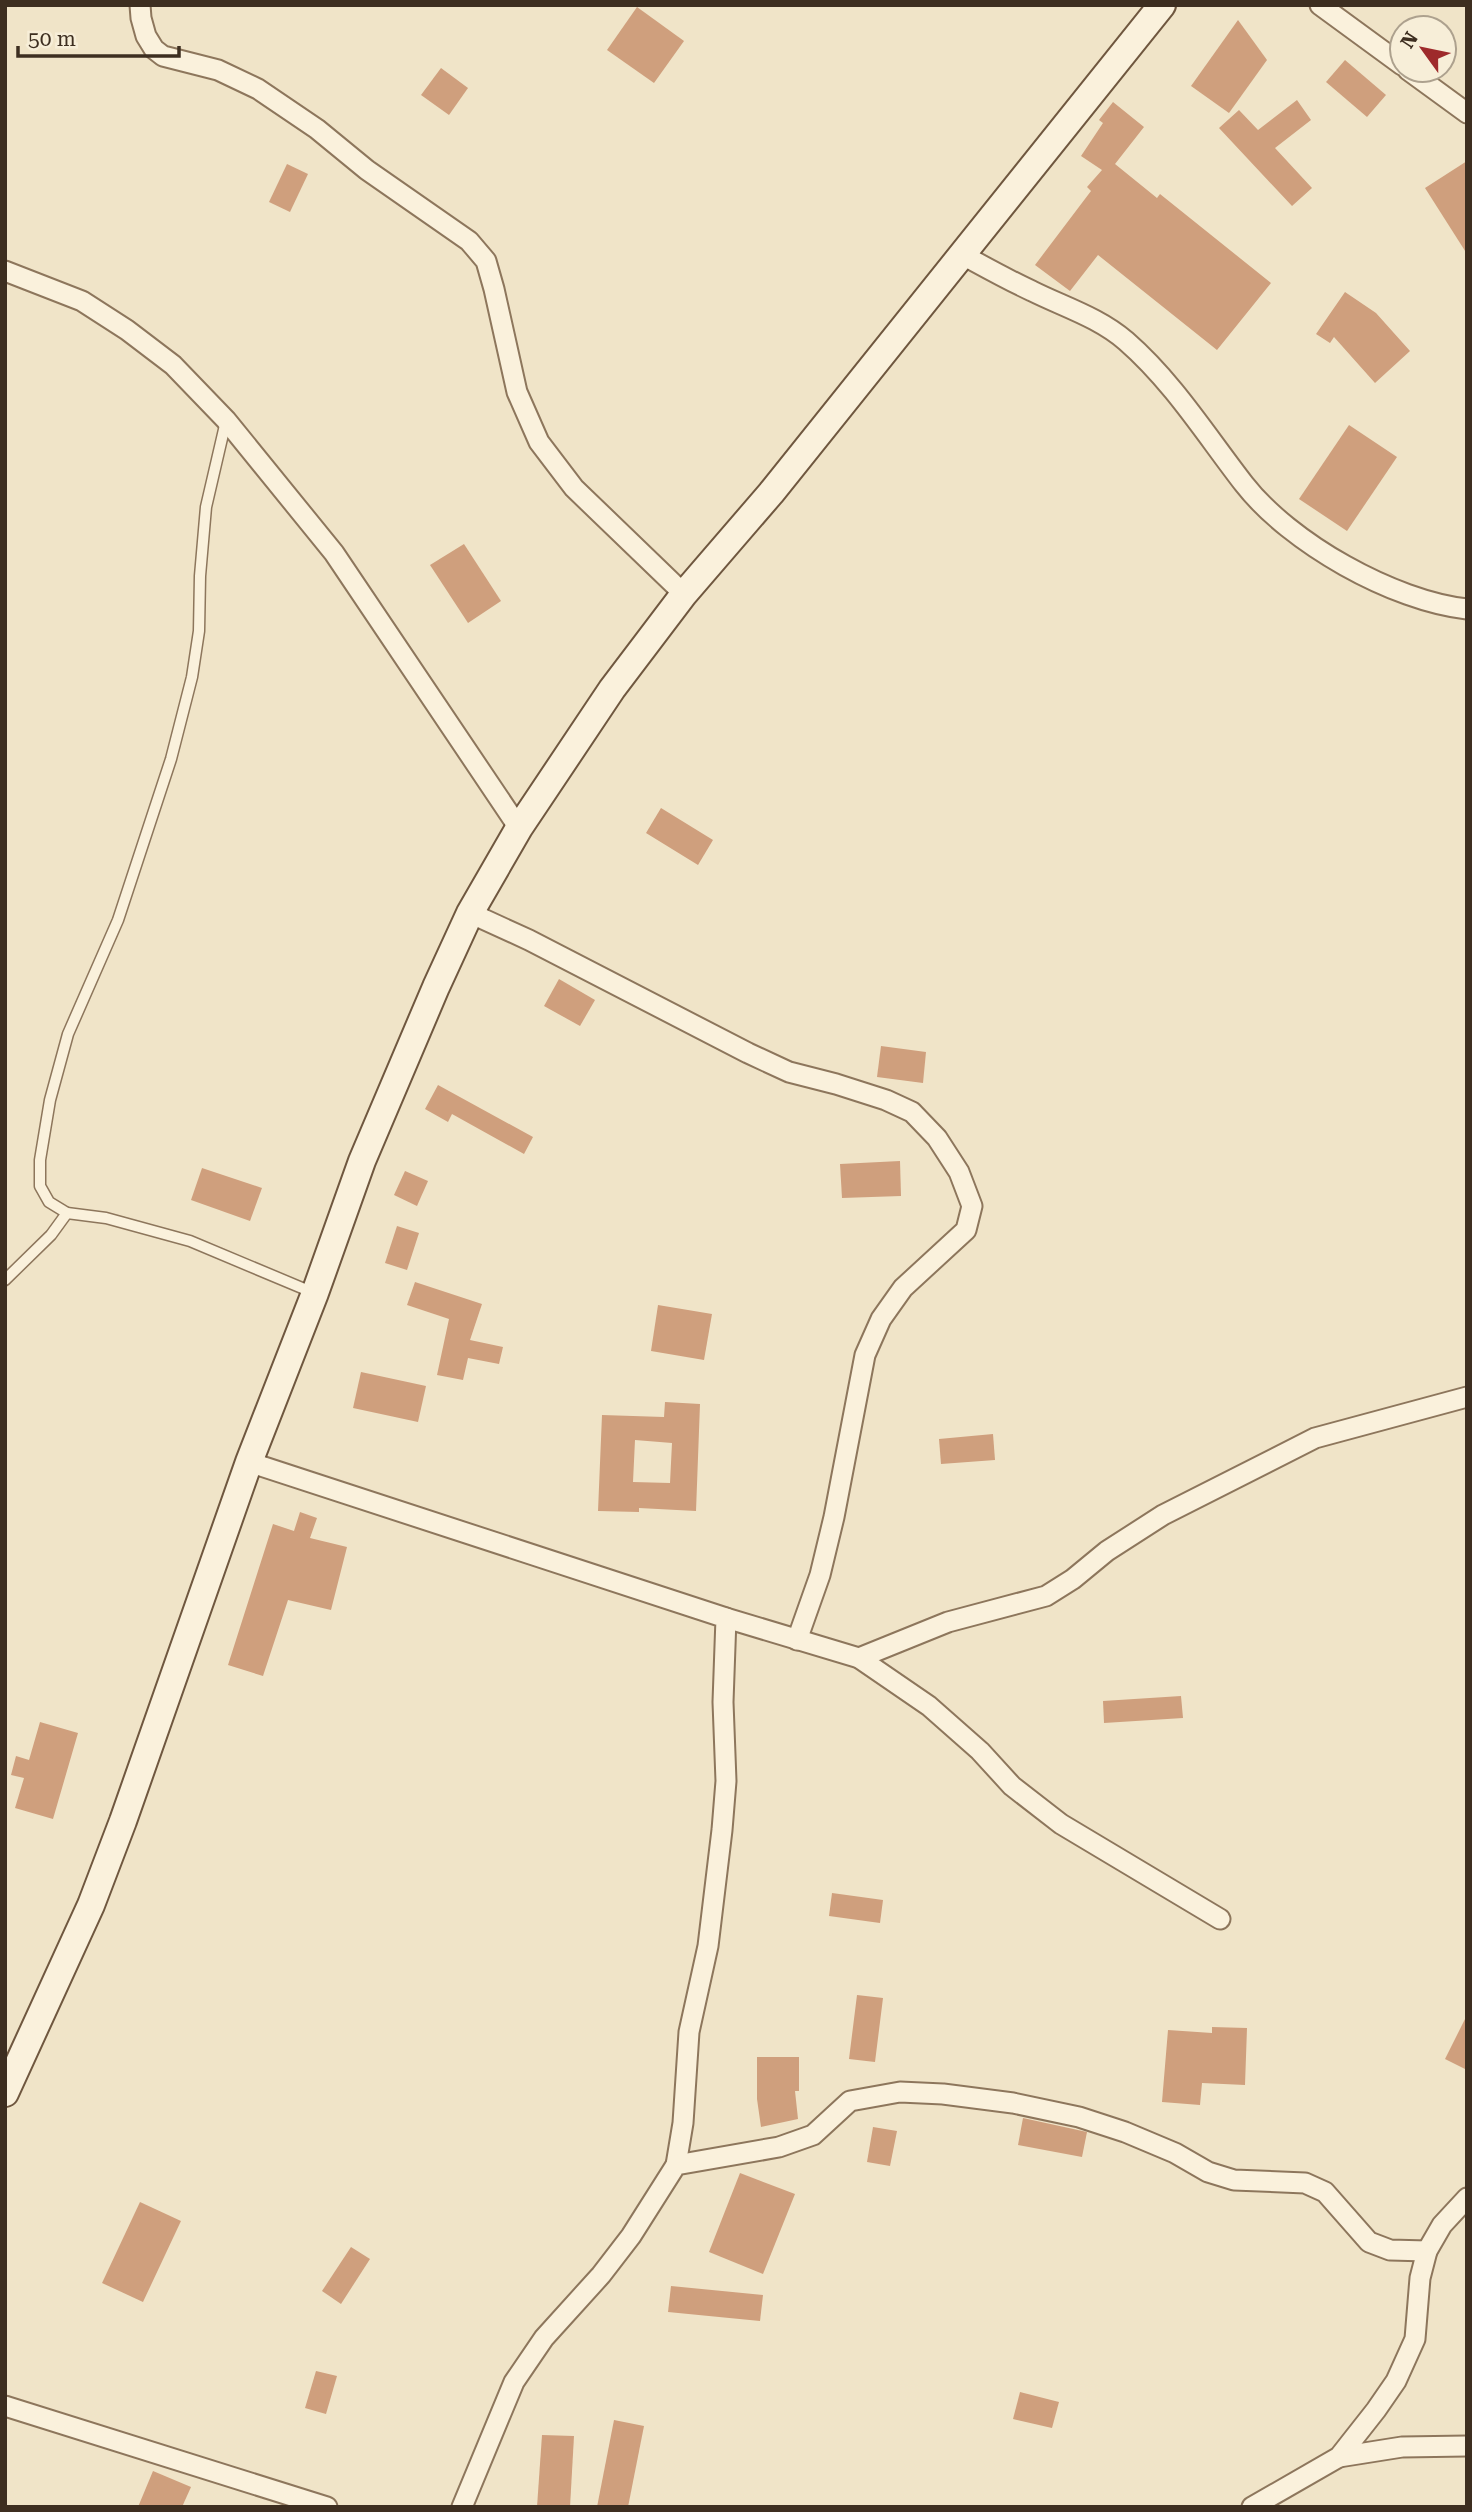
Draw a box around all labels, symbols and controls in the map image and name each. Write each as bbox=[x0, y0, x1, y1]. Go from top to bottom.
scale bar bbox=[18, 14, 178, 58]
north arrow bbox=[1388, 14, 1458, 84]
text: 50 m bbox=[28, 27, 76, 51]
text: N bbox=[1396, 27, 1423, 52]

